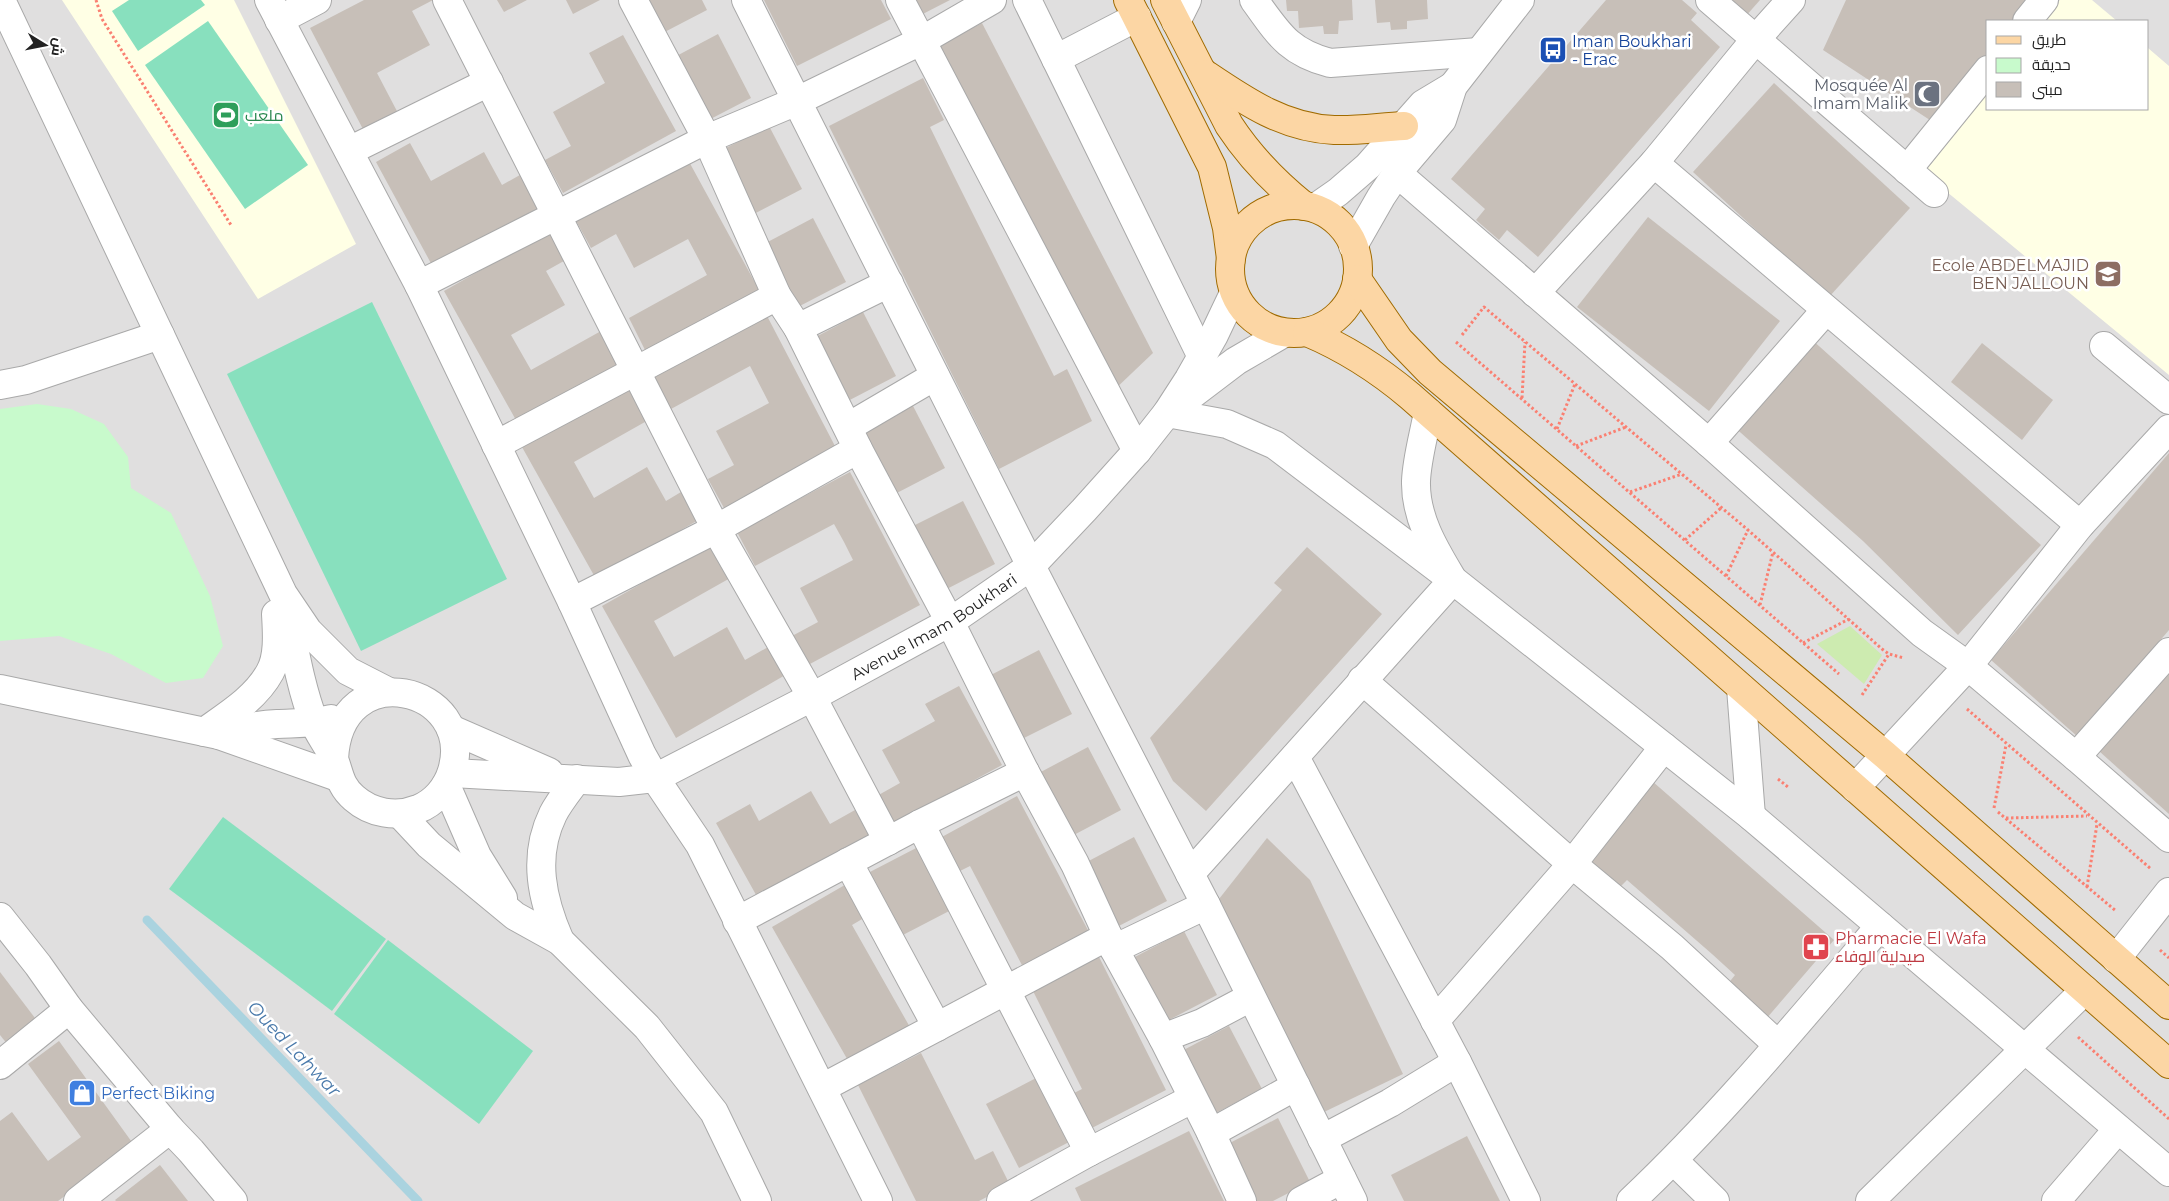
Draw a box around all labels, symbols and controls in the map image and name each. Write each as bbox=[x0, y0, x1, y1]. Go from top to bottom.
north arrow bbox=[20, 20, 70, 70]
legend bbox=[1986, 20, 2149, 110]
text: طريق bbox=[2032, 30, 2066, 50]
place label: Iman Boukhari - Erac bbox=[1572, 32, 1692, 69]
bus stop icon: Iman Boukhari - Erac bbox=[1538, 35, 1568, 65]
text: ش bbox=[47, 37, 68, 58]
text: حديقة bbox=[2032, 55, 2071, 74]
place label: Mosquée Al Imam Malik bbox=[1813, 76, 1908, 113]
mosque icon: Mosquée Al Imam Malik bbox=[1912, 79, 1942, 109]
text: مبنى bbox=[2032, 80, 2063, 100]
sports icon: ملعب bbox=[211, 100, 241, 130]
place label: ملعب bbox=[245, 106, 283, 125]
place label: Ecole ABDELMAJID BEN JALLOUN bbox=[1931, 256, 2089, 293]
school or university icon: Ecole ABDELMAJID BEN JALLOUN bbox=[2093, 259, 2123, 289]
street label: Avenue Imam Boukhari bbox=[848, 569, 1020, 684]
place label: Pharmacie El Wafa صيدلية الوفاء bbox=[1835, 929, 1987, 966]
pharmacy icon: Pharmacie El Wafa صيدلية الوفاء bbox=[1801, 932, 1831, 962]
water label: Oued Lahwar bbox=[243, 997, 346, 1102]
shop icon: Perfect Biking bbox=[67, 1078, 97, 1108]
place label: Perfect Biking bbox=[101, 1084, 215, 1103]

